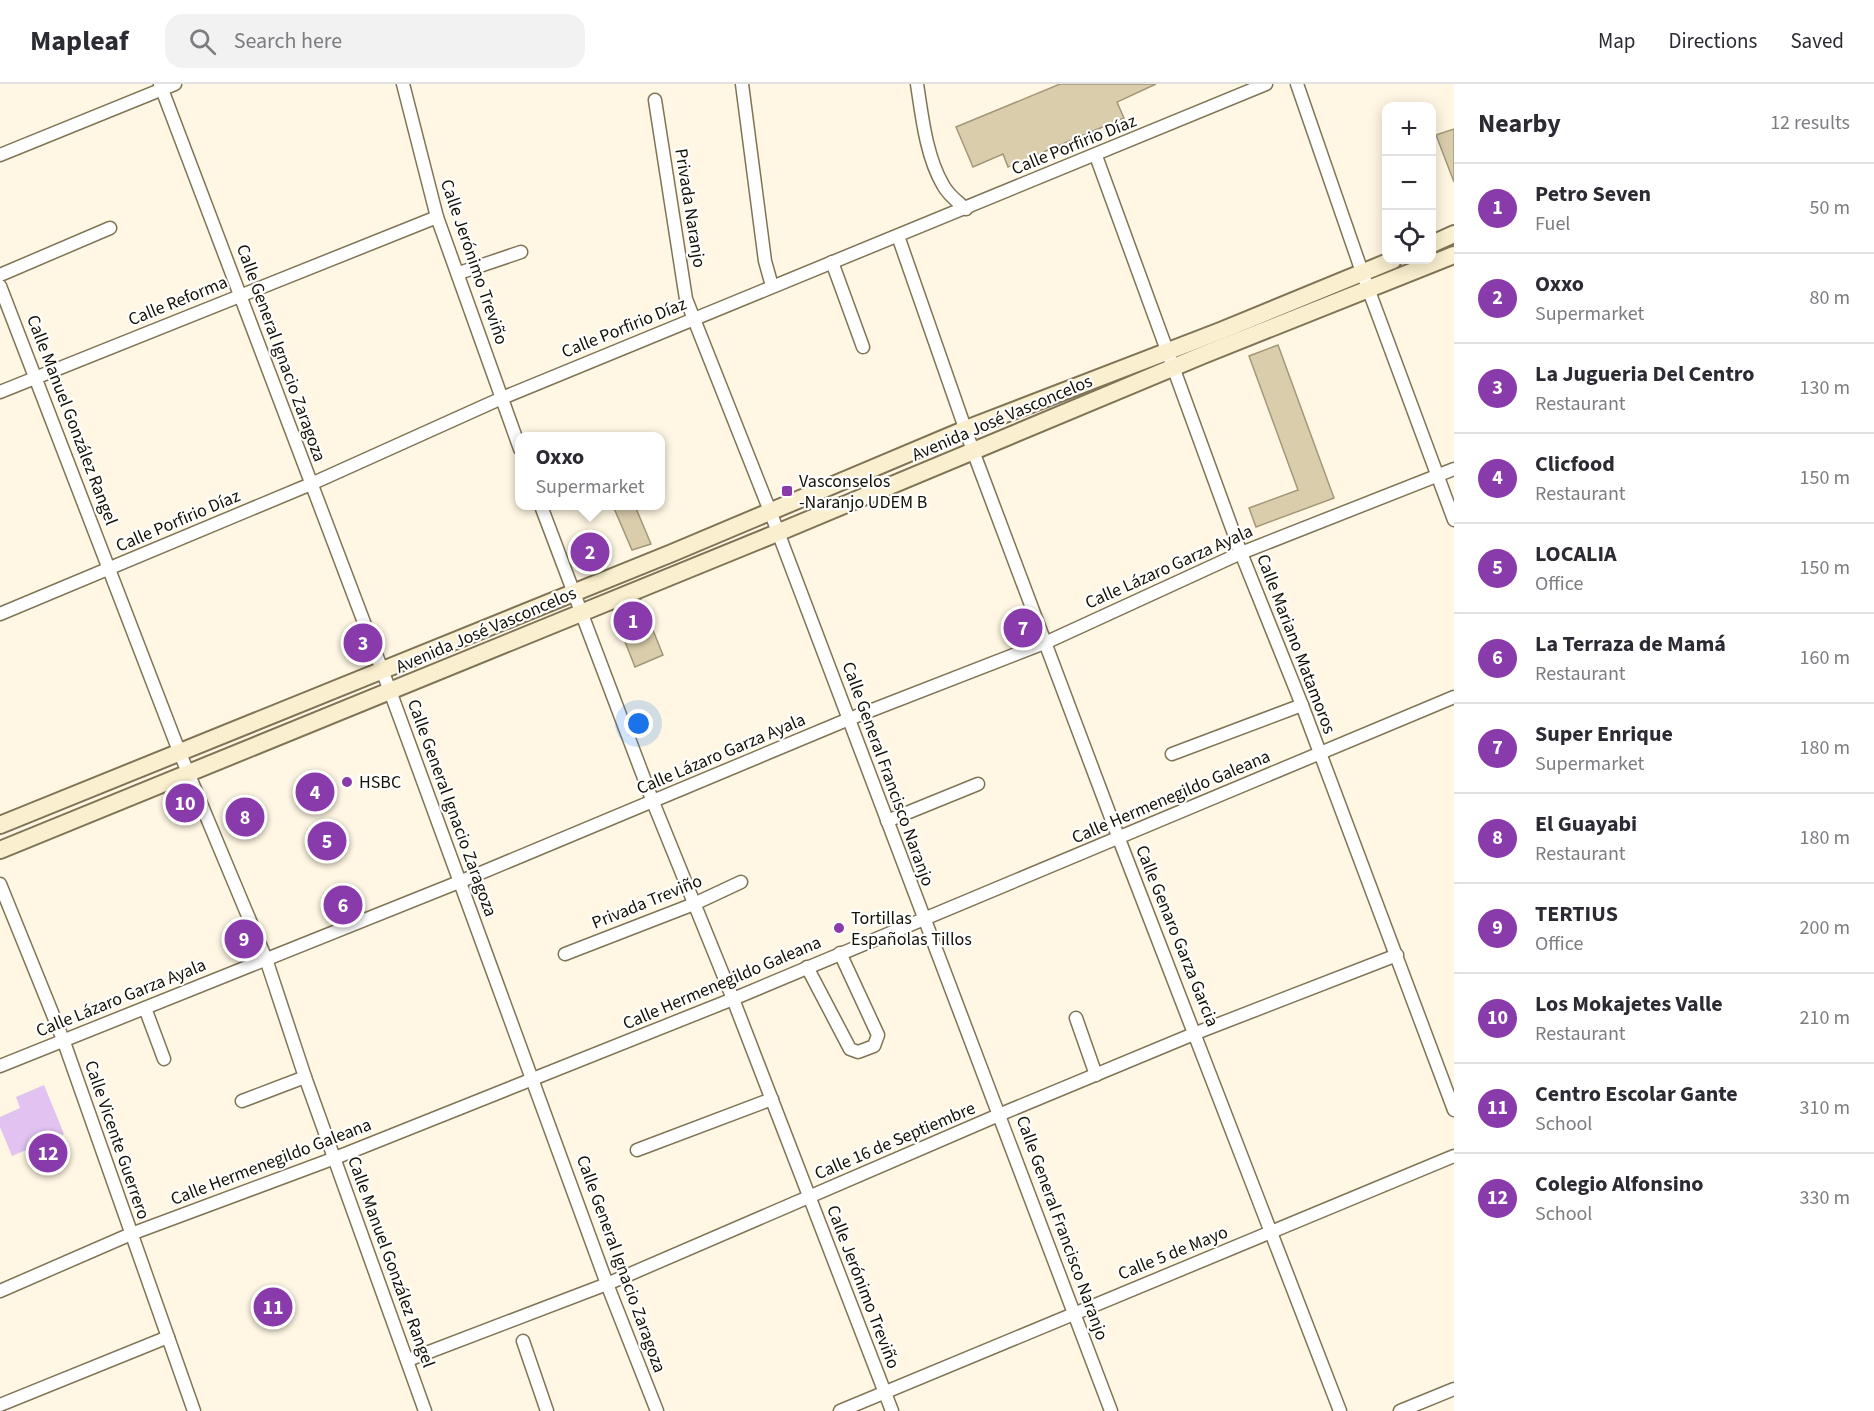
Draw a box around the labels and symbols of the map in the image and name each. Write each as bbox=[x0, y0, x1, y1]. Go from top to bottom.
street label: Calle Porfirio Díaz bbox=[1008, 108, 1141, 181]
street label: Privada Naranjo bbox=[668, 147, 712, 269]
street label: Calle Jerónimo Treviño bbox=[434, 176, 514, 348]
street label: Calle General Ignacio Zaragoza bbox=[230, 241, 332, 465]
street label: Calle Reforma bbox=[125, 270, 231, 332]
street label: Calle Porfirio Díaz bbox=[558, 291, 691, 364]
street label: Calle Manuel González Rangel bbox=[20, 311, 124, 529]
street label: Avenida José Vasconcelos bbox=[908, 369, 1096, 467]
place label: Vasconselos -Naranjo UDEM B bbox=[799, 469, 927, 515]
street label: Calle Porfirio Díaz bbox=[112, 483, 244, 558]
marker: Vasconselos -Naranjo UDEM B bbox=[780, 484, 794, 498]
street label: Calle Lázaro Garza Ayala bbox=[1081, 519, 1257, 615]
pin: 2 bbox=[570, 530, 610, 574]
street label: Calle Mariano Matamoros bbox=[1250, 550, 1342, 738]
street label: Avenida José Vasconcelos bbox=[392, 581, 580, 679]
pin: 1 bbox=[614, 598, 652, 644]
pin: 7 bbox=[1004, 606, 1042, 650]
pin: 3 bbox=[344, 620, 382, 666]
street label: Calle General Francisco Naranjo bbox=[836, 658, 940, 890]
street label: Calle General Ignacio Zaragoza bbox=[401, 696, 503, 920]
street label: Calle Lázaro Garza Ayala bbox=[633, 707, 809, 801]
your location bbox=[624, 709, 653, 738]
street label: Calle Hermenegildo Galeana bbox=[1068, 744, 1274, 850]
pin: 4 bbox=[296, 770, 334, 814]
place label: HSBC bbox=[359, 770, 401, 795]
marker: HSBC bbox=[340, 775, 354, 789]
pin: 10 bbox=[166, 780, 204, 826]
pin: 8 bbox=[226, 794, 264, 840]
pin: 5 bbox=[308, 818, 346, 864]
street label: Calle Genaro Garza Garcia bbox=[1129, 842, 1225, 1030]
street label: Privada Treviño bbox=[588, 868, 706, 936]
pin: 6 bbox=[324, 882, 362, 928]
place label: Tortillas Españolas Tillos bbox=[851, 906, 972, 952]
pin: 9 bbox=[224, 916, 264, 962]
marker: Tortillas Españolas Tillos bbox=[832, 921, 846, 935]
street label: Calle Hermenegildo Galeana bbox=[619, 930, 825, 1036]
street label: Calle Lázaro Garza Ayala bbox=[32, 952, 210, 1044]
street label: Calle Vicente Guerrero bbox=[78, 1057, 156, 1223]
street label: Calle 16 de Septiembre bbox=[811, 1096, 979, 1186]
street label: Calle Hermenegildo Galeana bbox=[167, 1112, 375, 1212]
street label: Calle General Francisco Naranjo bbox=[1010, 1112, 1114, 1344]
pin: 12 bbox=[28, 1130, 68, 1176]
street label: Calle General Ignacio Zaragoza bbox=[570, 1152, 672, 1376]
street label: Calle Manuel González Rangel bbox=[341, 1153, 441, 1371]
street label: Calle Jerónimo Treviño bbox=[820, 1202, 906, 1372]
street label: Calle 5 de Mayo bbox=[1114, 1220, 1232, 1286]
pin: 11 bbox=[254, 1284, 292, 1330]

